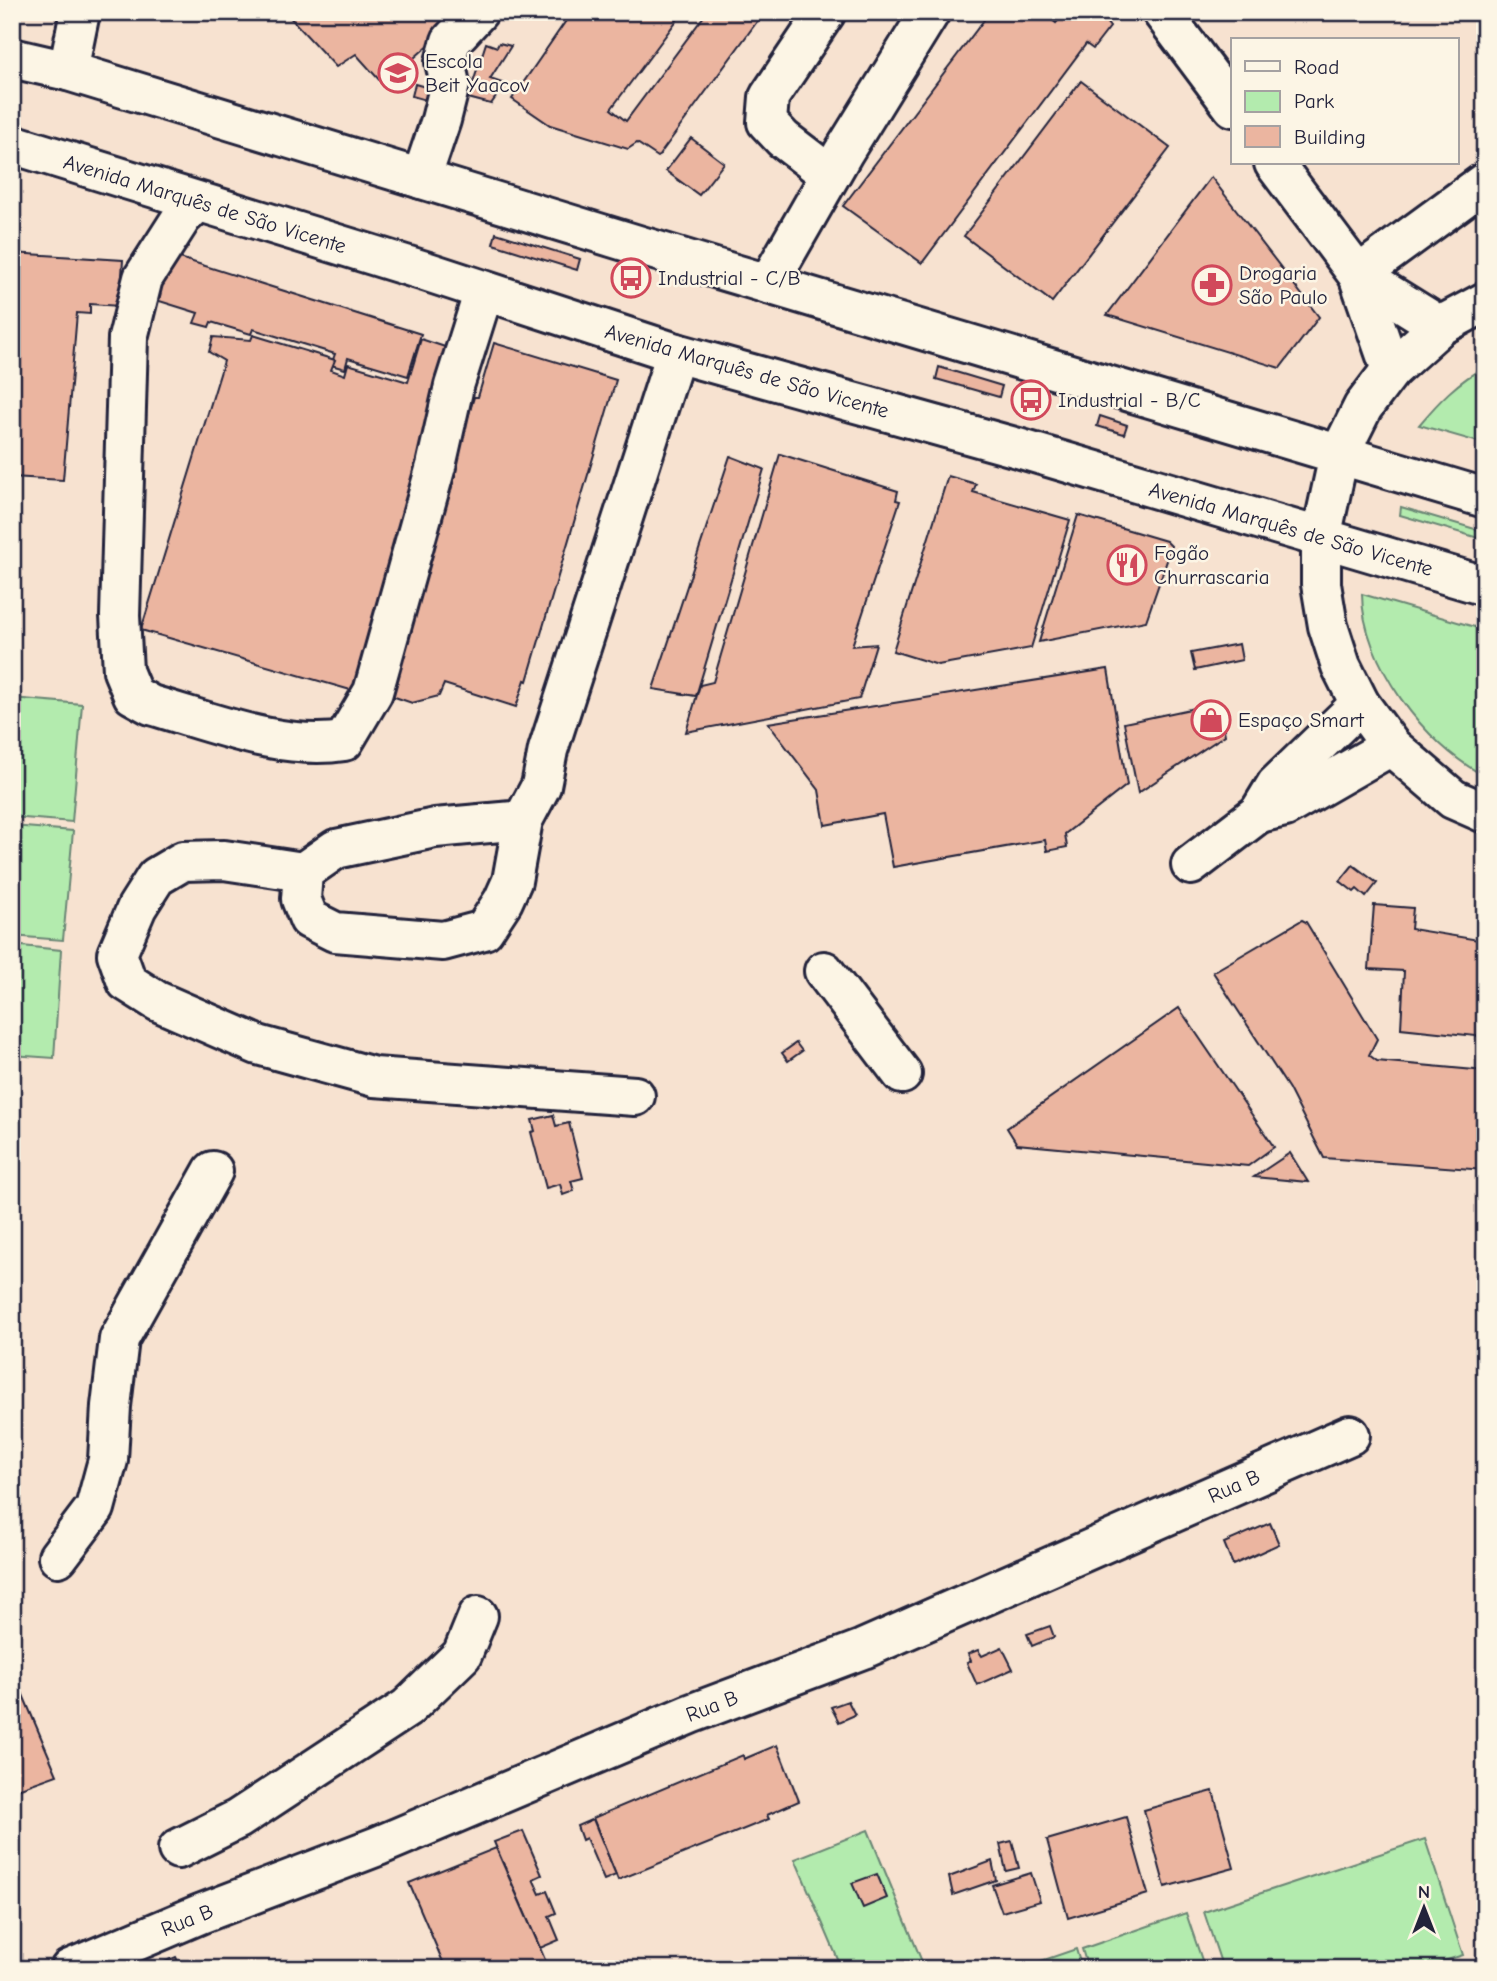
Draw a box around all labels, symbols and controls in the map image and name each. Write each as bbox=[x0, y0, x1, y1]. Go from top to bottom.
legend bbox=[1231, 38, 1458, 164]
place label: Escola Beit Yaacov bbox=[425, 49, 529, 97]
school or university icon: Escola Beit Yaacov bbox=[377, 52, 419, 94]
text: Road bbox=[1294, 55, 1339, 79]
text: Park bbox=[1294, 89, 1334, 113]
text: Building bbox=[1294, 125, 1366, 149]
street label: Avenida Marquês de São Vicente bbox=[61, 150, 349, 258]
bus stop icon: Industrial - C/B bbox=[610, 257, 652, 299]
place label: Drogaria São Paulo bbox=[1239, 261, 1328, 309]
pharmacy icon: Drogaria São Paulo bbox=[1191, 264, 1233, 306]
place label: Industrial - C/B bbox=[658, 266, 801, 290]
street label: Avenida Marquês de São Vicente bbox=[602, 319, 892, 423]
bus stop icon: Industrial - B/C bbox=[1010, 379, 1052, 421]
place label: Industrial - B/C bbox=[1058, 388, 1201, 412]
street label: Avenida Marquês de São Vicente bbox=[1146, 477, 1436, 581]
place label: Fogão Churrascaria bbox=[1154, 541, 1270, 589]
restaurant icon: Fogão Churrascaria bbox=[1106, 544, 1148, 586]
shop icon: Espaço Smart bbox=[1190, 699, 1232, 741]
place label: Espaço Smart bbox=[1238, 708, 1365, 732]
street label: Rua B bbox=[1204, 1464, 1264, 1508]
street label: Rua B bbox=[682, 1685, 742, 1727]
north arrow bbox=[1388, 1872, 1458, 1942]
text: N bbox=[1418, 1881, 1430, 1903]
street label: Rua B bbox=[157, 1899, 217, 1941]

